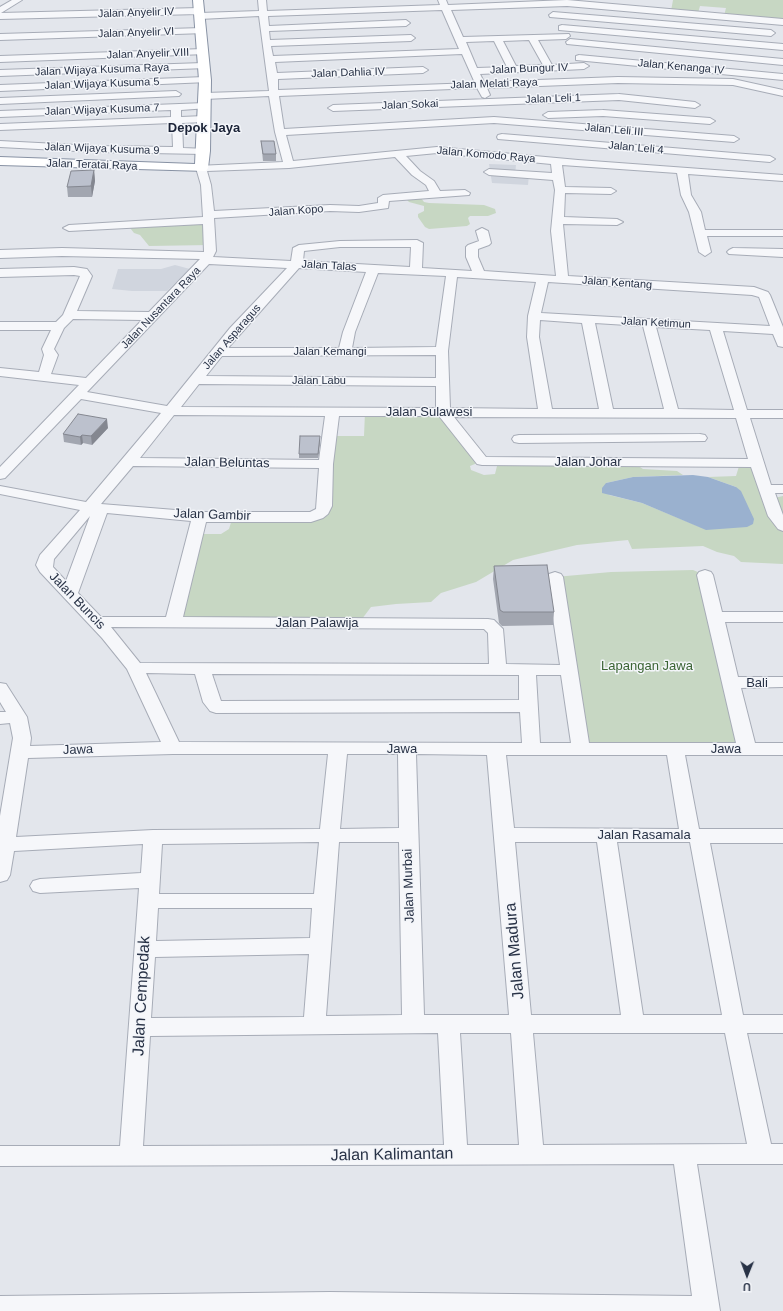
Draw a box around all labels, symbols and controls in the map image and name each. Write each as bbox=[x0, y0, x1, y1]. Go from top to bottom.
street label: Jalan Anyelir IV bbox=[98, 5, 174, 21]
street label: Jalan Anyelir VI bbox=[98, 25, 174, 41]
street label: Jalan Anyelir VIII bbox=[107, 46, 189, 62]
street label: Jalan Kenanga IV bbox=[637, 57, 725, 77]
street label: Jalan Wijaya Kusuma Raya bbox=[35, 61, 169, 79]
street label: Jalan Bungur IV bbox=[490, 61, 568, 77]
street label: Jalan Dahlia IV bbox=[311, 65, 385, 81]
street label: Jalan Wijaya Kusuma 5 bbox=[44, 75, 160, 93]
street label: Jalan Melati Raya bbox=[450, 76, 538, 92]
street label: Jalan Leli 1 bbox=[525, 91, 581, 107]
street label: Jalan Sokai bbox=[381, 97, 439, 113]
street label: Jalan Wijaya Kusuma 7 bbox=[44, 101, 160, 119]
district label: Depok Jaya bbox=[168, 120, 240, 136]
street label: Jalan Leli III bbox=[584, 121, 644, 139]
street label: Jalan Leli 4 bbox=[608, 139, 664, 157]
street label: Jalan Wijaya Kusuma 9 bbox=[44, 140, 160, 158]
street label: Jalan Komodo Raya bbox=[436, 144, 536, 166]
street label: Jalan Teratai Raya bbox=[46, 157, 138, 173]
street label: Jalan Kopo bbox=[268, 202, 324, 220]
street label: Jalan Talas bbox=[301, 258, 357, 274]
street label: Jalan Nusantara Raya bbox=[118, 264, 204, 352]
street label: Jalan Kentang bbox=[581, 274, 653, 292]
street label: Jalan Asparagus bbox=[200, 302, 264, 372]
street label: Jalan Ketimun bbox=[621, 315, 691, 331]
street label: Jalan Kemangi bbox=[294, 345, 366, 359]
street label: Jalan Labu bbox=[292, 374, 346, 388]
street label: Jalan Sulawesi bbox=[386, 404, 472, 420]
street label: Jalan Beluntas bbox=[184, 454, 270, 472]
street label: Jalan Johar bbox=[554, 454, 622, 470]
street label: Jalan Gambir bbox=[173, 506, 251, 524]
street label: Jalan Buncis bbox=[46, 569, 108, 633]
street label: Jalan Palawija bbox=[275, 615, 359, 631]
park label: Lapangan Jawa bbox=[601, 658, 693, 674]
street label: Bali bbox=[746, 675, 768, 691]
street label: Jawa bbox=[387, 741, 417, 757]
street label: Jawa bbox=[711, 741, 741, 757]
street label: Jawa bbox=[63, 742, 93, 758]
street label: Jalan Rasamala bbox=[597, 827, 691, 843]
street label: Jalan Murbai bbox=[400, 849, 418, 923]
street label: Jalan Madura bbox=[501, 902, 529, 1000]
street label: Jalan Cempedak bbox=[129, 936, 155, 1056]
street label: Jalan Kalimantan bbox=[330, 1144, 454, 1166]
north arrow bbox=[727, 1255, 767, 1295]
text: U bbox=[743, 1281, 751, 1293]

